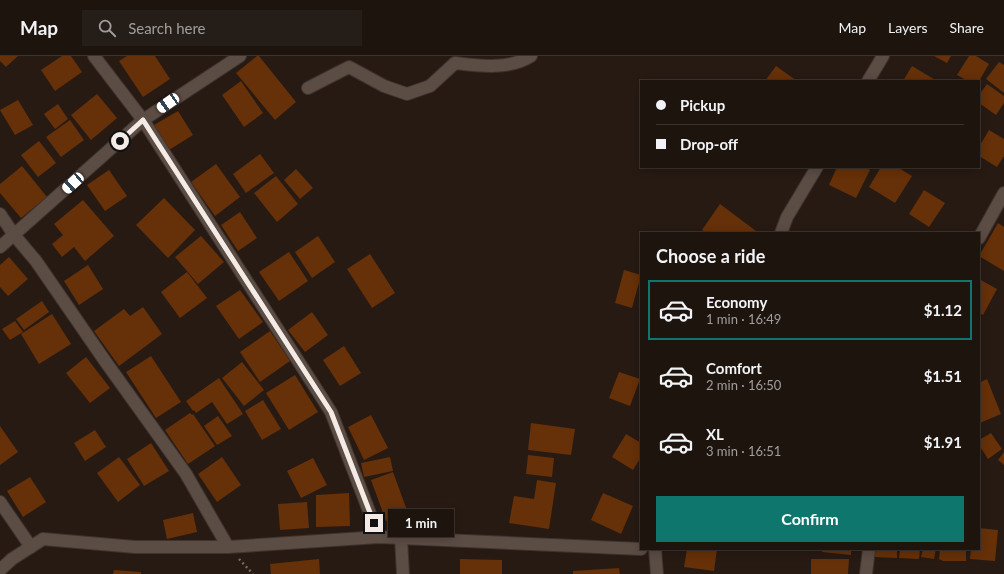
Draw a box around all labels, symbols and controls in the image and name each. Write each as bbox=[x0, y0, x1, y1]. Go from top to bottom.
search box bbox=[82, 10, 362, 46]
text: Map bbox=[20, 16, 58, 39]
icon: search bbox=[96, 17, 118, 39]
text: Search here bbox=[128, 19, 206, 37]
text: Map bbox=[838, 19, 866, 36]
text: Layers bbox=[888, 19, 928, 36]
text: Share bbox=[950, 19, 984, 36]
car bbox=[155, 91, 181, 115]
text: Pickup bbox=[680, 96, 725, 114]
route start bbox=[111, 132, 129, 150]
text: Drop-off bbox=[680, 135, 738, 153]
car bbox=[60, 171, 86, 195]
text: Choose a ride bbox=[656, 245, 765, 267]
icon: car bbox=[658, 292, 694, 328]
text: Economy bbox=[706, 293, 767, 311]
text: $1.12 bbox=[924, 301, 962, 319]
text: 1 min · 16:49 bbox=[706, 311, 781, 327]
icon: car bbox=[658, 358, 694, 394]
text: Comfort bbox=[706, 359, 762, 377]
text: $1.51 bbox=[924, 367, 962, 385]
text: 2 min · 16:50 bbox=[706, 377, 781, 393]
icon: car bbox=[658, 424, 694, 460]
text: XL bbox=[706, 425, 724, 443]
text: $1.91 bbox=[924, 433, 962, 451]
text: 3 min · 16:51 bbox=[706, 443, 781, 459]
button: Confirm bbox=[656, 496, 964, 542]
callout: 1 min bbox=[388, 509, 454, 537]
route end bbox=[365, 514, 383, 532]
text: 1 min bbox=[405, 515, 437, 531]

